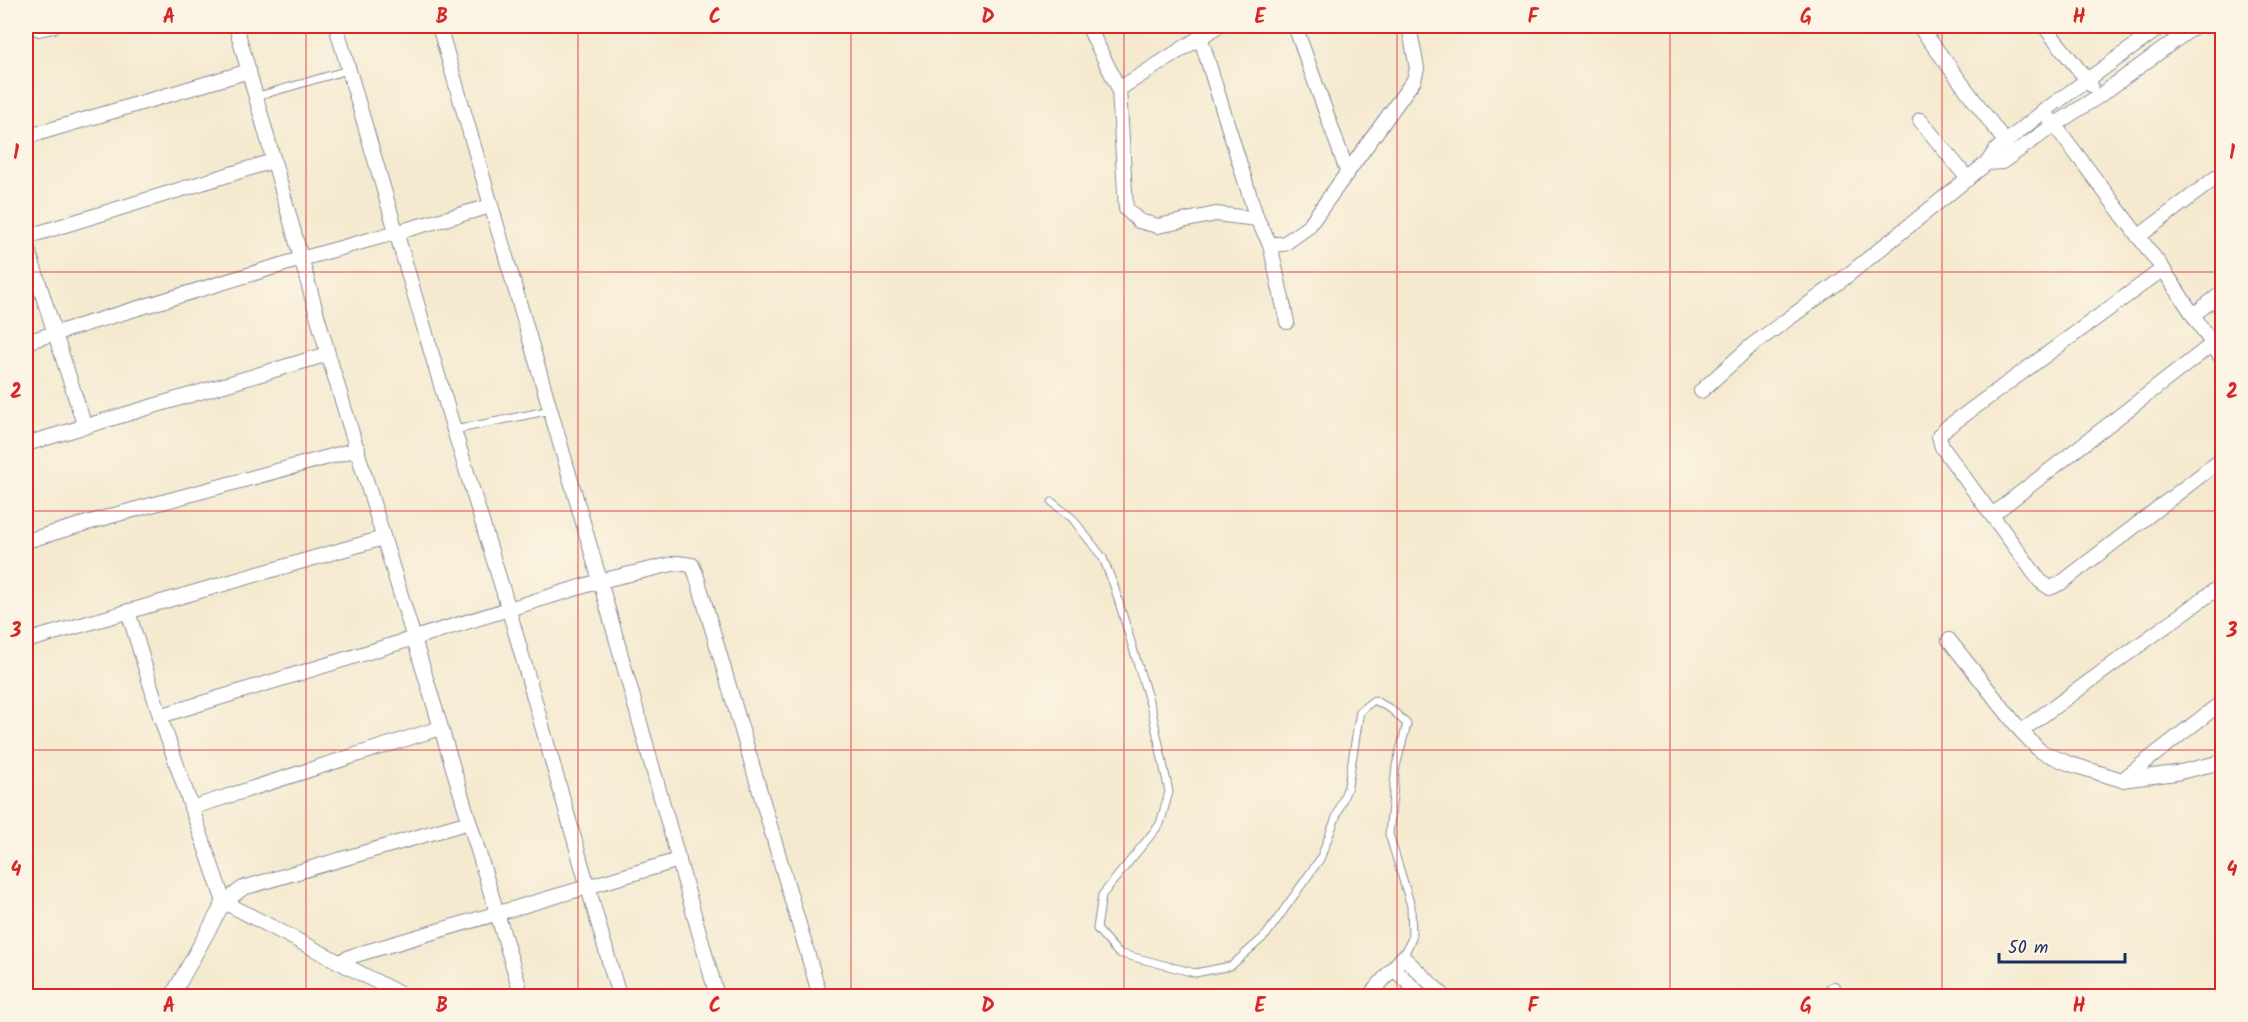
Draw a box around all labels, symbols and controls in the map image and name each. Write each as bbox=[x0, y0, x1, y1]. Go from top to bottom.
text: A bbox=[163, 2, 175, 34]
text: B bbox=[436, 2, 448, 34]
text: C bbox=[709, 2, 721, 34]
text: D bbox=[981, 2, 995, 34]
text: E bbox=[1254, 2, 1266, 34]
text: F bbox=[1528, 2, 1540, 34]
text: G bbox=[1800, 2, 1812, 34]
text: H bbox=[2072, 2, 2086, 34]
text: 1 bbox=[13, 138, 19, 170]
text: 1 bbox=[2229, 138, 2235, 170]
text: 2 bbox=[10, 377, 22, 409]
text: 2 bbox=[2226, 377, 2238, 409]
text: 3 bbox=[10, 616, 22, 648]
text: 3 bbox=[2226, 616, 2238, 648]
text: 4 bbox=[11, 855, 22, 887]
text: 4 bbox=[2227, 855, 2238, 887]
scale bar bbox=[1999, 926, 2125, 964]
text: 50 m bbox=[2008, 934, 2048, 963]
text: A bbox=[163, 991, 175, 1022]
text: B bbox=[436, 991, 448, 1022]
text: C bbox=[709, 991, 721, 1022]
text: D bbox=[981, 991, 995, 1022]
text: E bbox=[1254, 991, 1266, 1022]
text: F bbox=[1528, 991, 1540, 1022]
text: G bbox=[1800, 991, 1812, 1022]
text: H bbox=[2072, 991, 2086, 1022]

